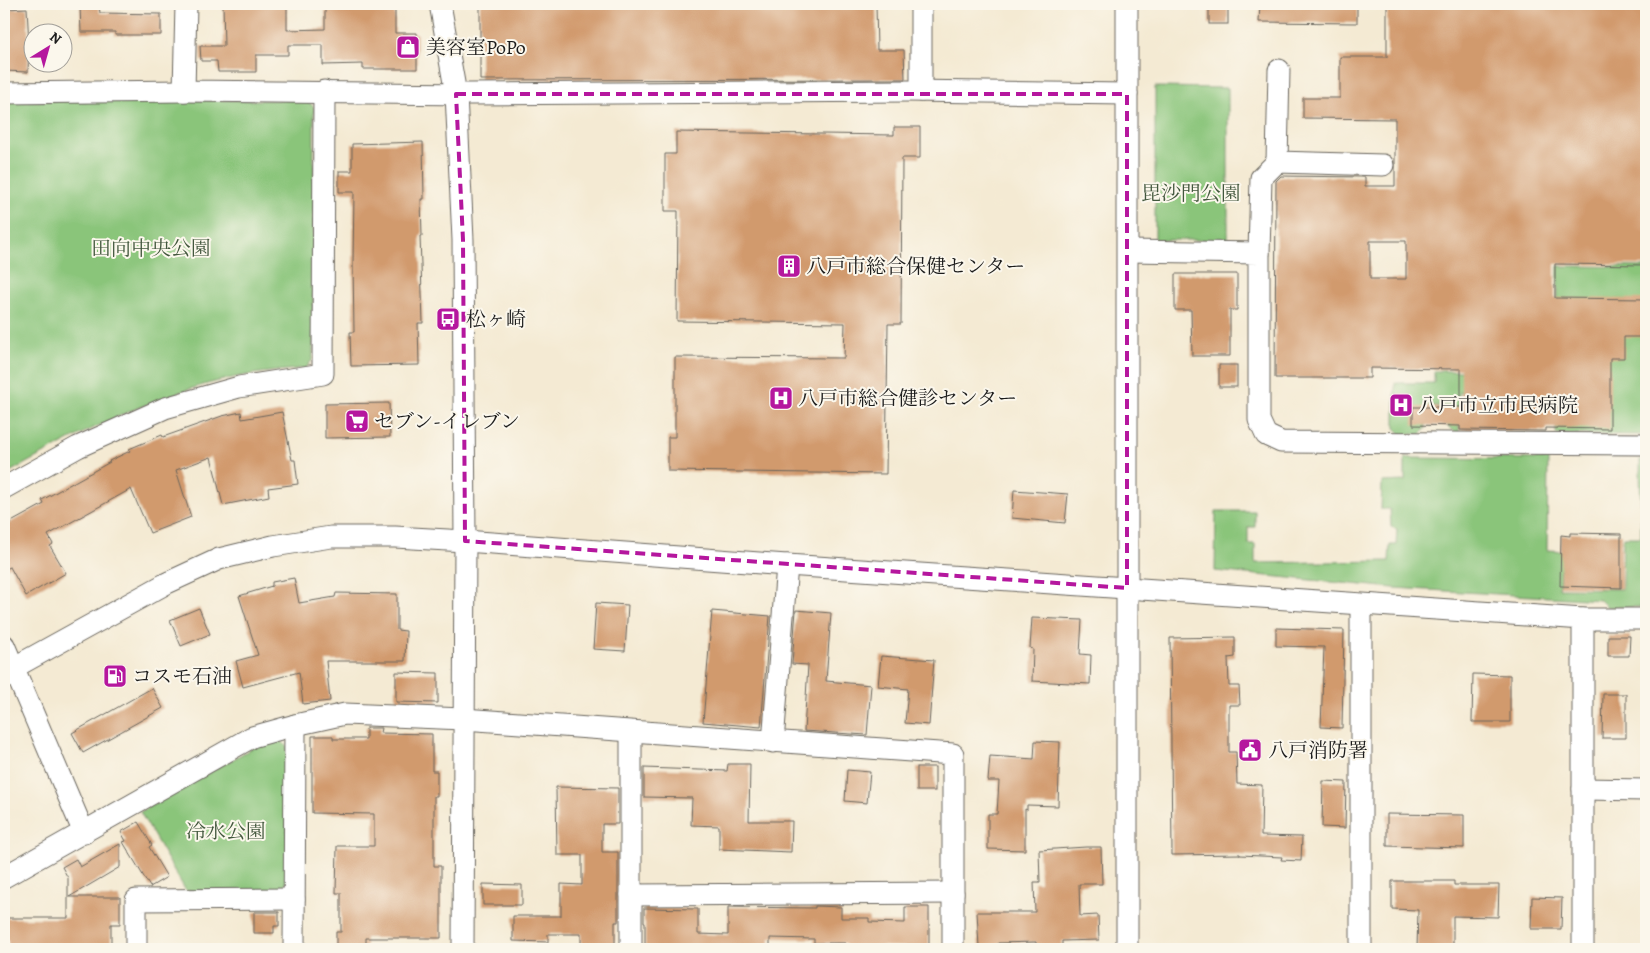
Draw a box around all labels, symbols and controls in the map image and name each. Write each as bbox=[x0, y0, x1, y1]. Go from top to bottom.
north arrow bbox=[22, 22, 72, 72]
text: N bbox=[46, 27, 65, 49]
shop icon: 美容室PoPo bbox=[395, 34, 421, 60]
place label: 美容室PoPo bbox=[426, 34, 526, 61]
park label: 毘沙門公園 bbox=[1141, 180, 1241, 207]
park label: 田向中央公園 bbox=[91, 235, 211, 262]
building icon: 八戸市総合保健センター bbox=[776, 253, 802, 279]
place label: 八戸市総合保健センター bbox=[806, 253, 1025, 280]
bus stop icon: 松ヶ崎 bbox=[435, 306, 461, 332]
place label: 松ヶ崎 bbox=[466, 306, 526, 333]
hospital icon: 八戸市総合健診センター bbox=[768, 385, 794, 411]
place label: 八戸市総合健診センター bbox=[798, 385, 1017, 412]
hospital icon: 八戸市立市民病院 bbox=[1388, 392, 1414, 418]
place label: 八戸市立市民病院 bbox=[1418, 392, 1578, 419]
supermarket icon: セブン-イレブン bbox=[344, 408, 370, 434]
place label: セブン-イレブン bbox=[374, 408, 520, 435]
fuel station icon: コスモ石油 bbox=[102, 663, 128, 689]
place label: コスモ石油 bbox=[132, 663, 232, 690]
public building icon: 八戸消防署 bbox=[1237, 737, 1263, 763]
place label: 八戸消防署 bbox=[1268, 737, 1368, 764]
park label: 冷水公園 bbox=[186, 818, 266, 845]

